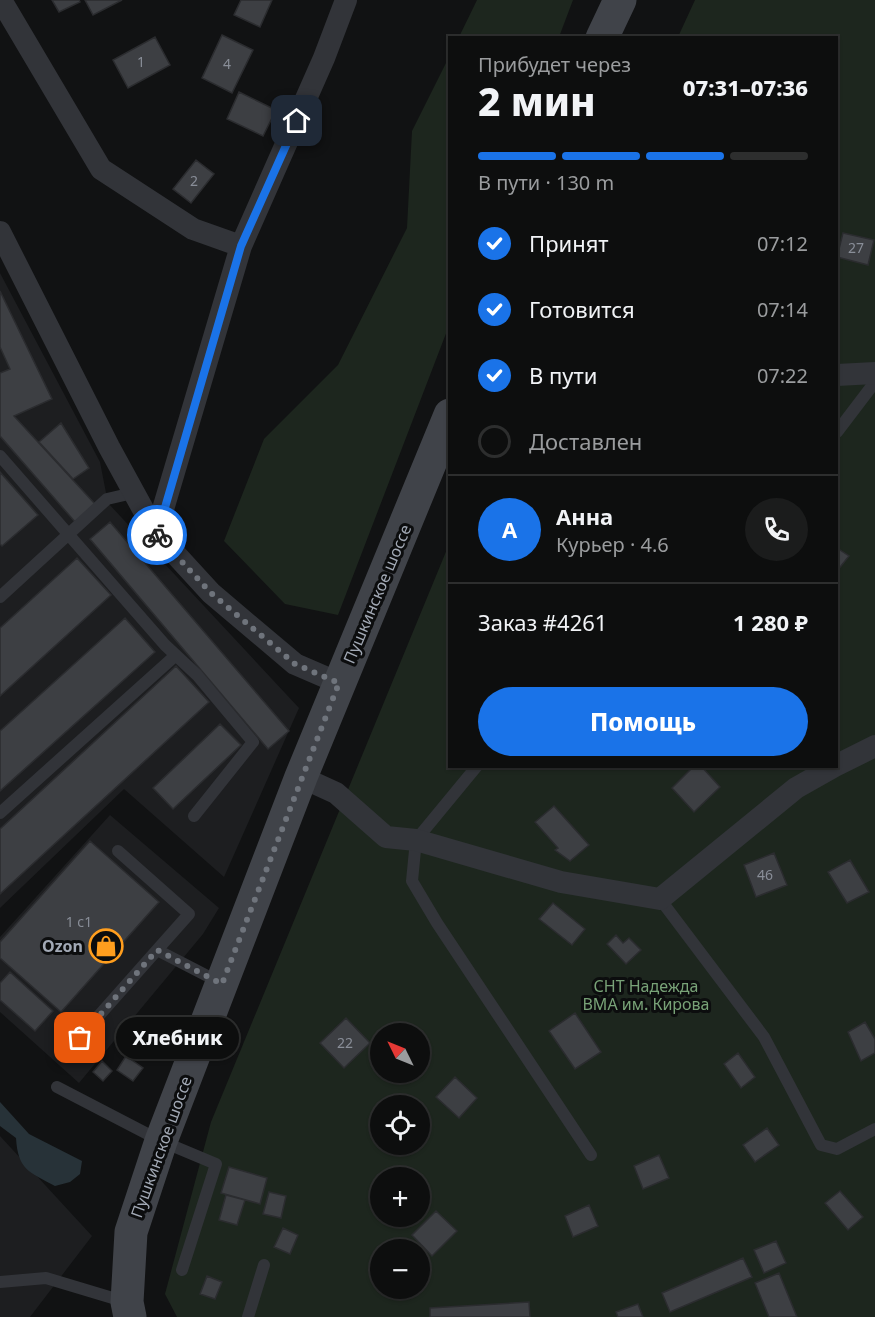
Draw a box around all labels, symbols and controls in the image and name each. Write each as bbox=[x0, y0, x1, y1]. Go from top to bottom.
text: Прибудет через bbox=[478, 51, 631, 78]
house number: 1 bbox=[137, 52, 145, 71]
house number: 4 bbox=[223, 54, 231, 73]
text: 07:31–07:36 bbox=[683, 72, 808, 102]
text: 2 мин bbox=[478, 74, 596, 127]
pin bbox=[271, 95, 322, 146]
icon: home bbox=[280, 104, 313, 137]
text: В пути · 130 m bbox=[478, 169, 614, 196]
house number: 2 bbox=[190, 171, 198, 190]
icon: check bbox=[478, 227, 511, 260]
text: Принят bbox=[529, 228, 609, 258]
text: 07:12 bbox=[757, 230, 808, 257]
house number: 27 bbox=[848, 238, 864, 257]
icon: check bbox=[478, 293, 511, 326]
text: Готовится bbox=[529, 294, 635, 324]
text: 07:14 bbox=[757, 296, 808, 323]
icon: check bbox=[478, 359, 511, 392]
text: В пути bbox=[529, 360, 597, 390]
text: 07:22 bbox=[757, 362, 808, 389]
text: Доставлен bbox=[529, 426, 642, 456]
button: phone bbox=[745, 498, 808, 561]
text: Анна bbox=[556, 501, 613, 531]
courier bbox=[127, 505, 187, 565]
text: А bbox=[502, 514, 517, 544]
icon: bike bbox=[141, 519, 174, 552]
street label: Пушкинское шоссе bbox=[338, 521, 416, 667]
text: Курьер · 4.6 bbox=[556, 531, 669, 558]
text: Заказ #4261 bbox=[478, 607, 607, 637]
text: 1 280 ₽ bbox=[733, 607, 808, 637]
button: Помощь bbox=[478, 687, 808, 756]
house number: 46 bbox=[757, 865, 773, 884]
house number: 1 с1 bbox=[66, 912, 92, 931]
shop icon: Ozon bbox=[88, 928, 124, 964]
place label: Ozon bbox=[42, 935, 83, 957]
park label: СНТ Надежда ВМА им. Кирова bbox=[582, 975, 710, 1015]
pin bbox=[54, 1012, 105, 1063]
callout: Хлебник bbox=[116, 1017, 239, 1059]
icon: bag bbox=[63, 1021, 96, 1054]
north arrow bbox=[370, 1023, 430, 1083]
map controls bbox=[370, 1023, 430, 1299]
text: Хлебник bbox=[132, 1024, 223, 1051]
house number: 22 bbox=[337, 1033, 353, 1052]
street label: Пушкинское шоссе bbox=[125, 1073, 197, 1221]
button: locate bbox=[370, 1095, 430, 1155]
button: + bbox=[370, 1167, 430, 1227]
button: − bbox=[370, 1239, 430, 1299]

